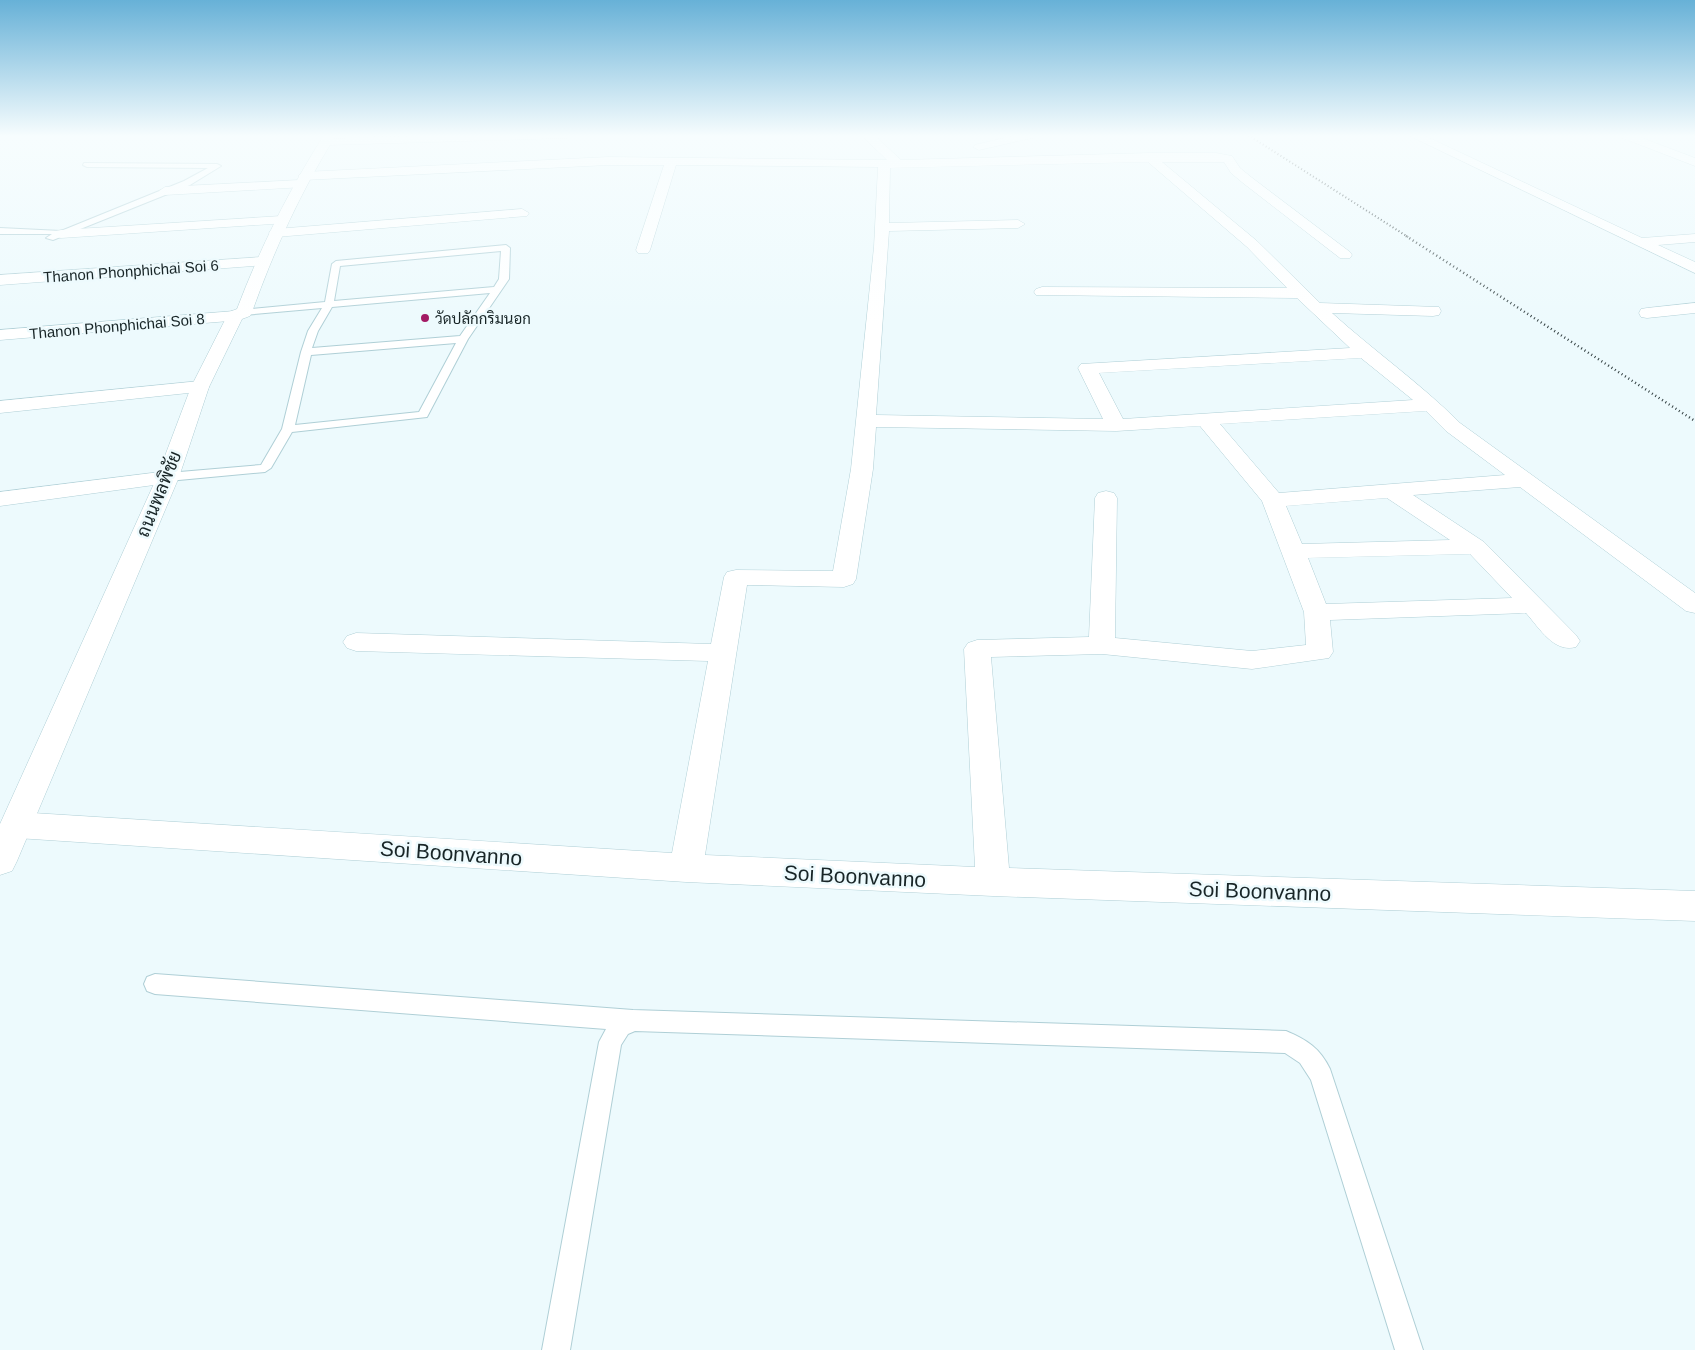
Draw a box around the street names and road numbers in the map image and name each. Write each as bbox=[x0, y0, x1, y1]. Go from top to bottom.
street label: Thanon Phonphichai Soi 6 bbox=[43, 256, 219, 286]
street label: Thanon Phonphichai Soi 8 bbox=[29, 310, 205, 342]
street label: ถนนพลพิชัย bbox=[132, 448, 185, 540]
street label: Soi Boonvanno bbox=[379, 837, 523, 869]
street label: Soi Boonvanno bbox=[783, 861, 927, 891]
street label: Soi Boonvanno bbox=[1188, 877, 1332, 905]

